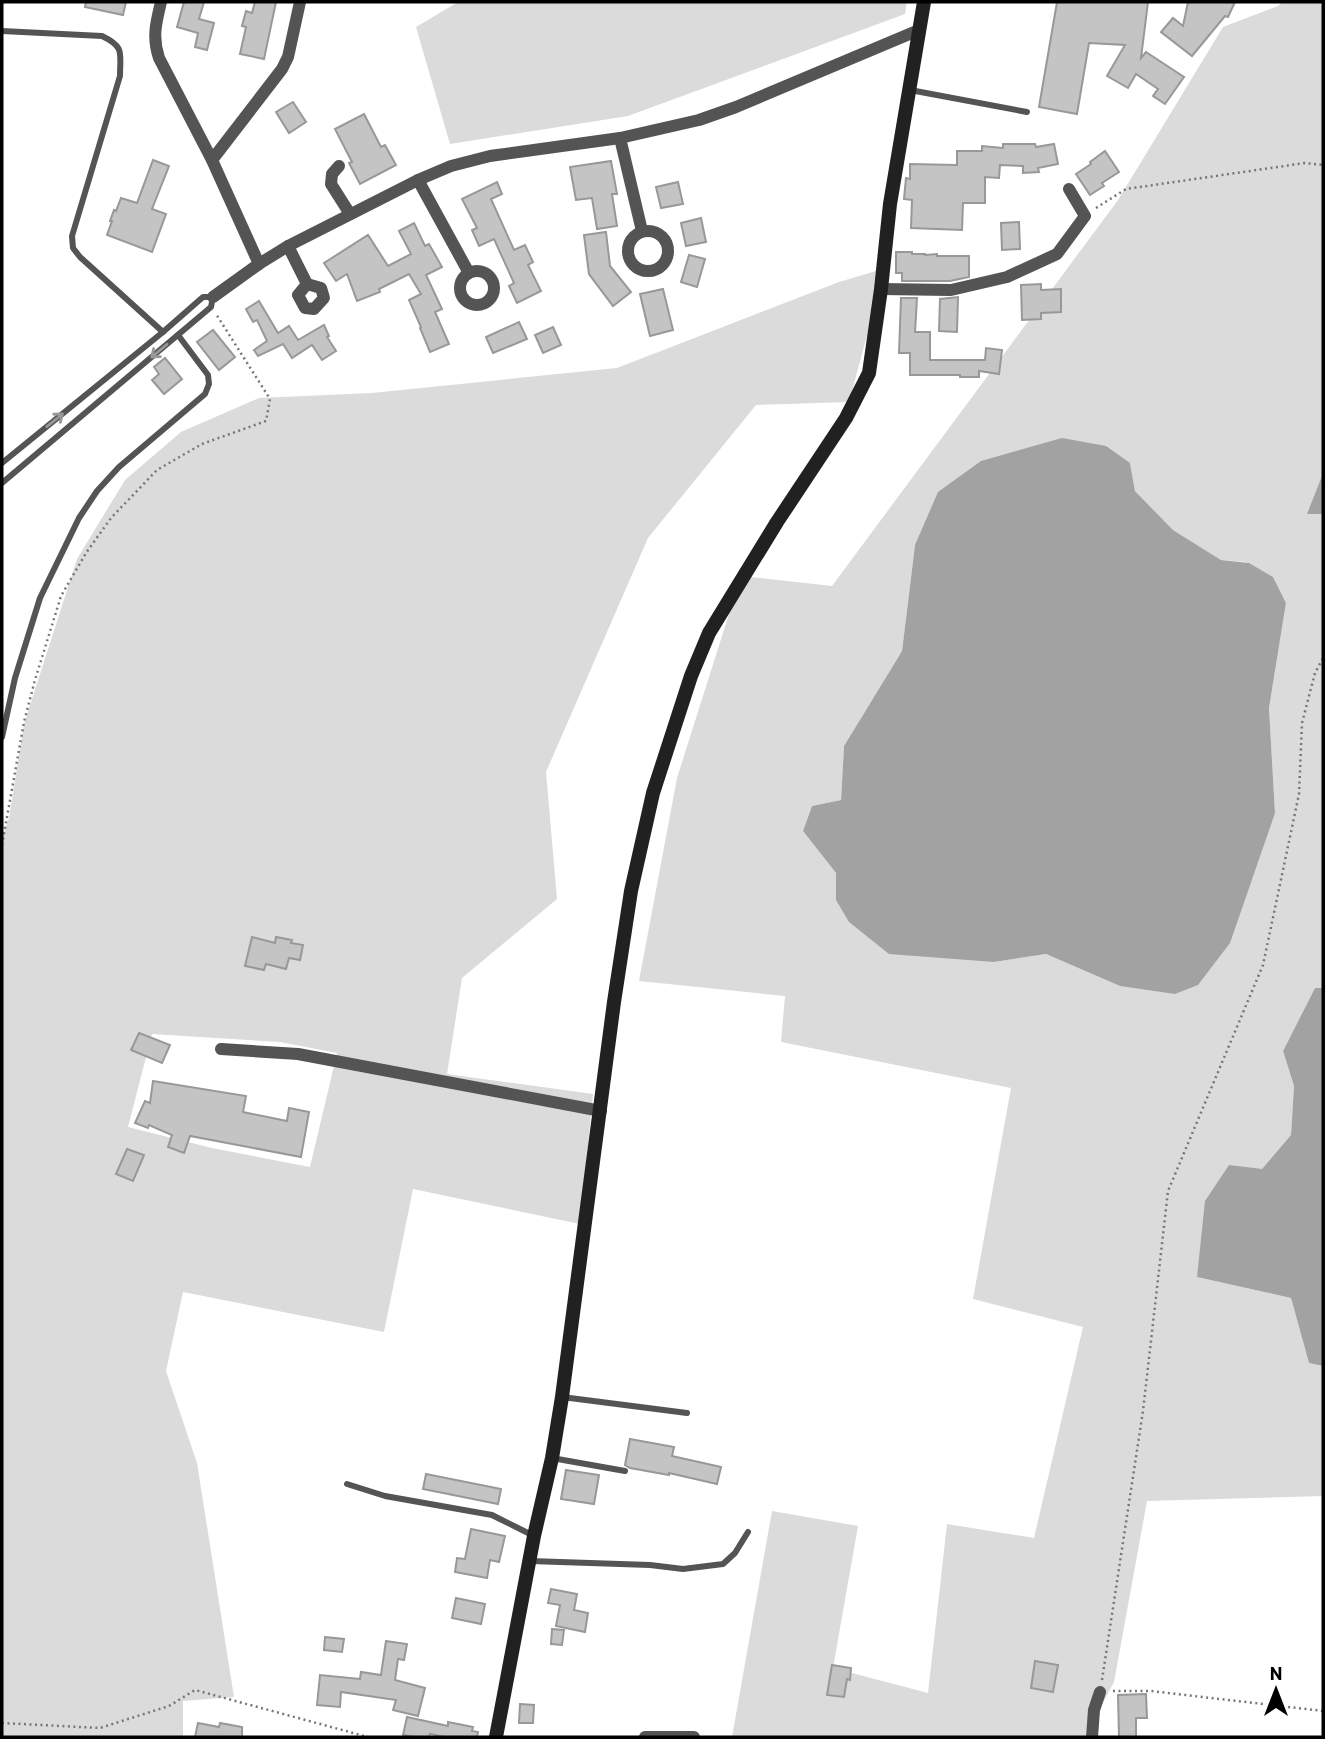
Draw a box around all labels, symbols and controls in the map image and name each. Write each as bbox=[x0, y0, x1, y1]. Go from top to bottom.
one-way arrow bbox=[151, 343, 169, 359]
one-way arrow bbox=[45, 412, 63, 428]
north arrow bbox=[1241, 1655, 1311, 1725]
text: N bbox=[1270, 1661, 1282, 1684]

